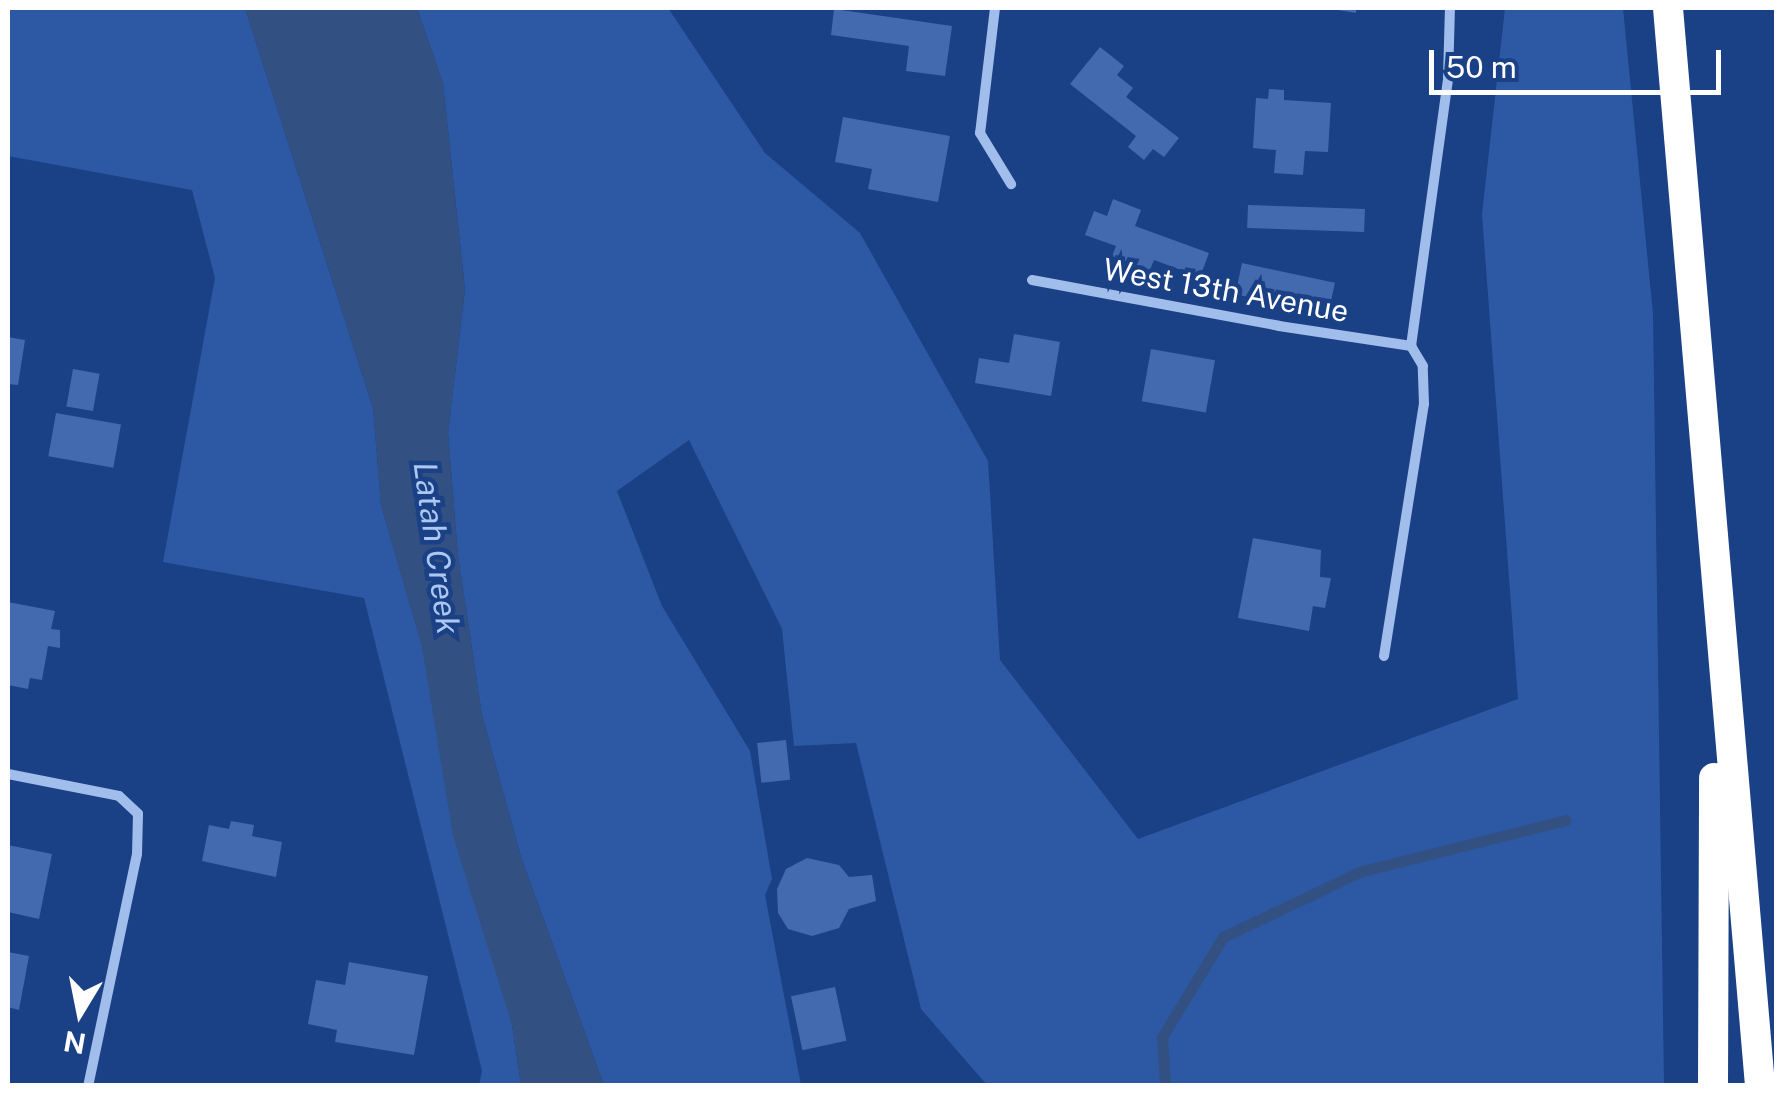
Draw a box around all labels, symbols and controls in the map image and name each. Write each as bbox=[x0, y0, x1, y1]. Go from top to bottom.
scale bar bbox=[1434, 30, 1726, 92]
text: 50 m bbox=[1446, 49, 1517, 85]
street label: West 13th Avenue bbox=[1101, 251, 1351, 329]
water label: Latah Creek bbox=[405, 459, 467, 637]
north arrow bbox=[30, 963, 130, 1063]
text: N bbox=[61, 1025, 88, 1061]

